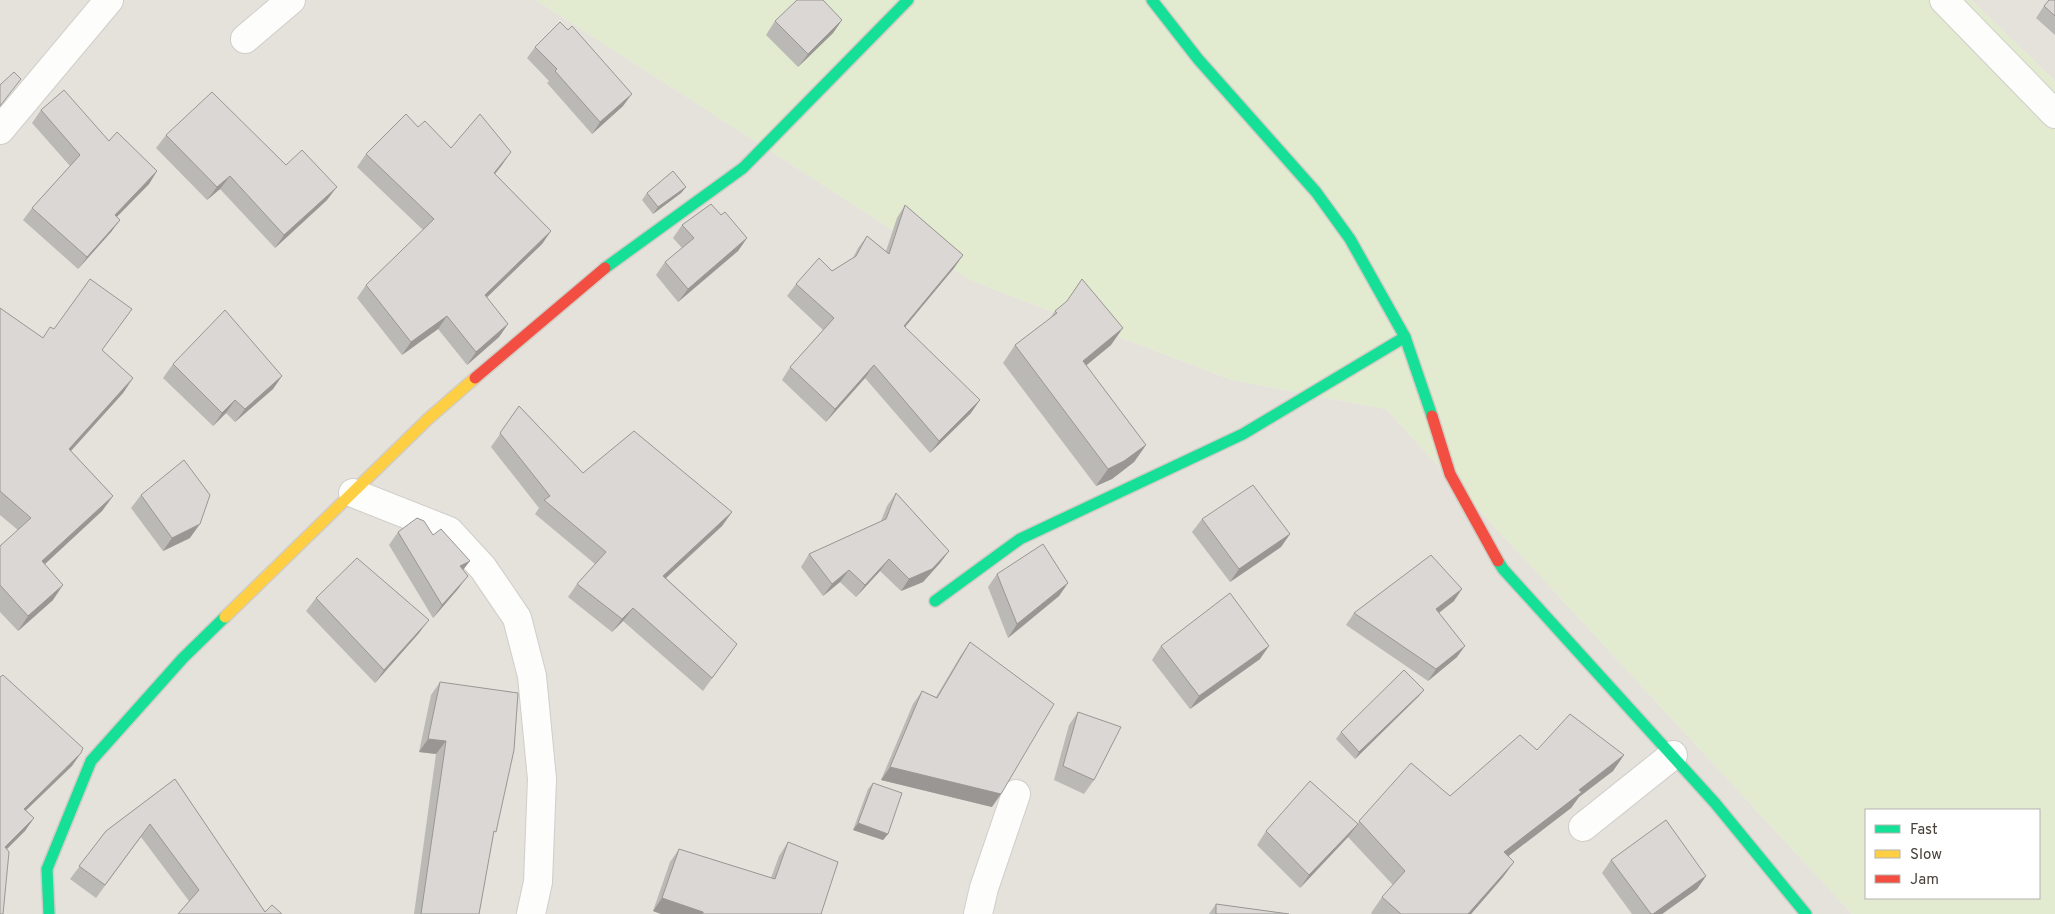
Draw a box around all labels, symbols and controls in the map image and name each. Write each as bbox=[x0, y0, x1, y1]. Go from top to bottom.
legend bbox=[1865, 809, 2040, 899]
text: Fast bbox=[1910, 821, 1938, 840]
text: Slow bbox=[1910, 846, 1942, 865]
text: Jam bbox=[1910, 871, 1939, 890]

